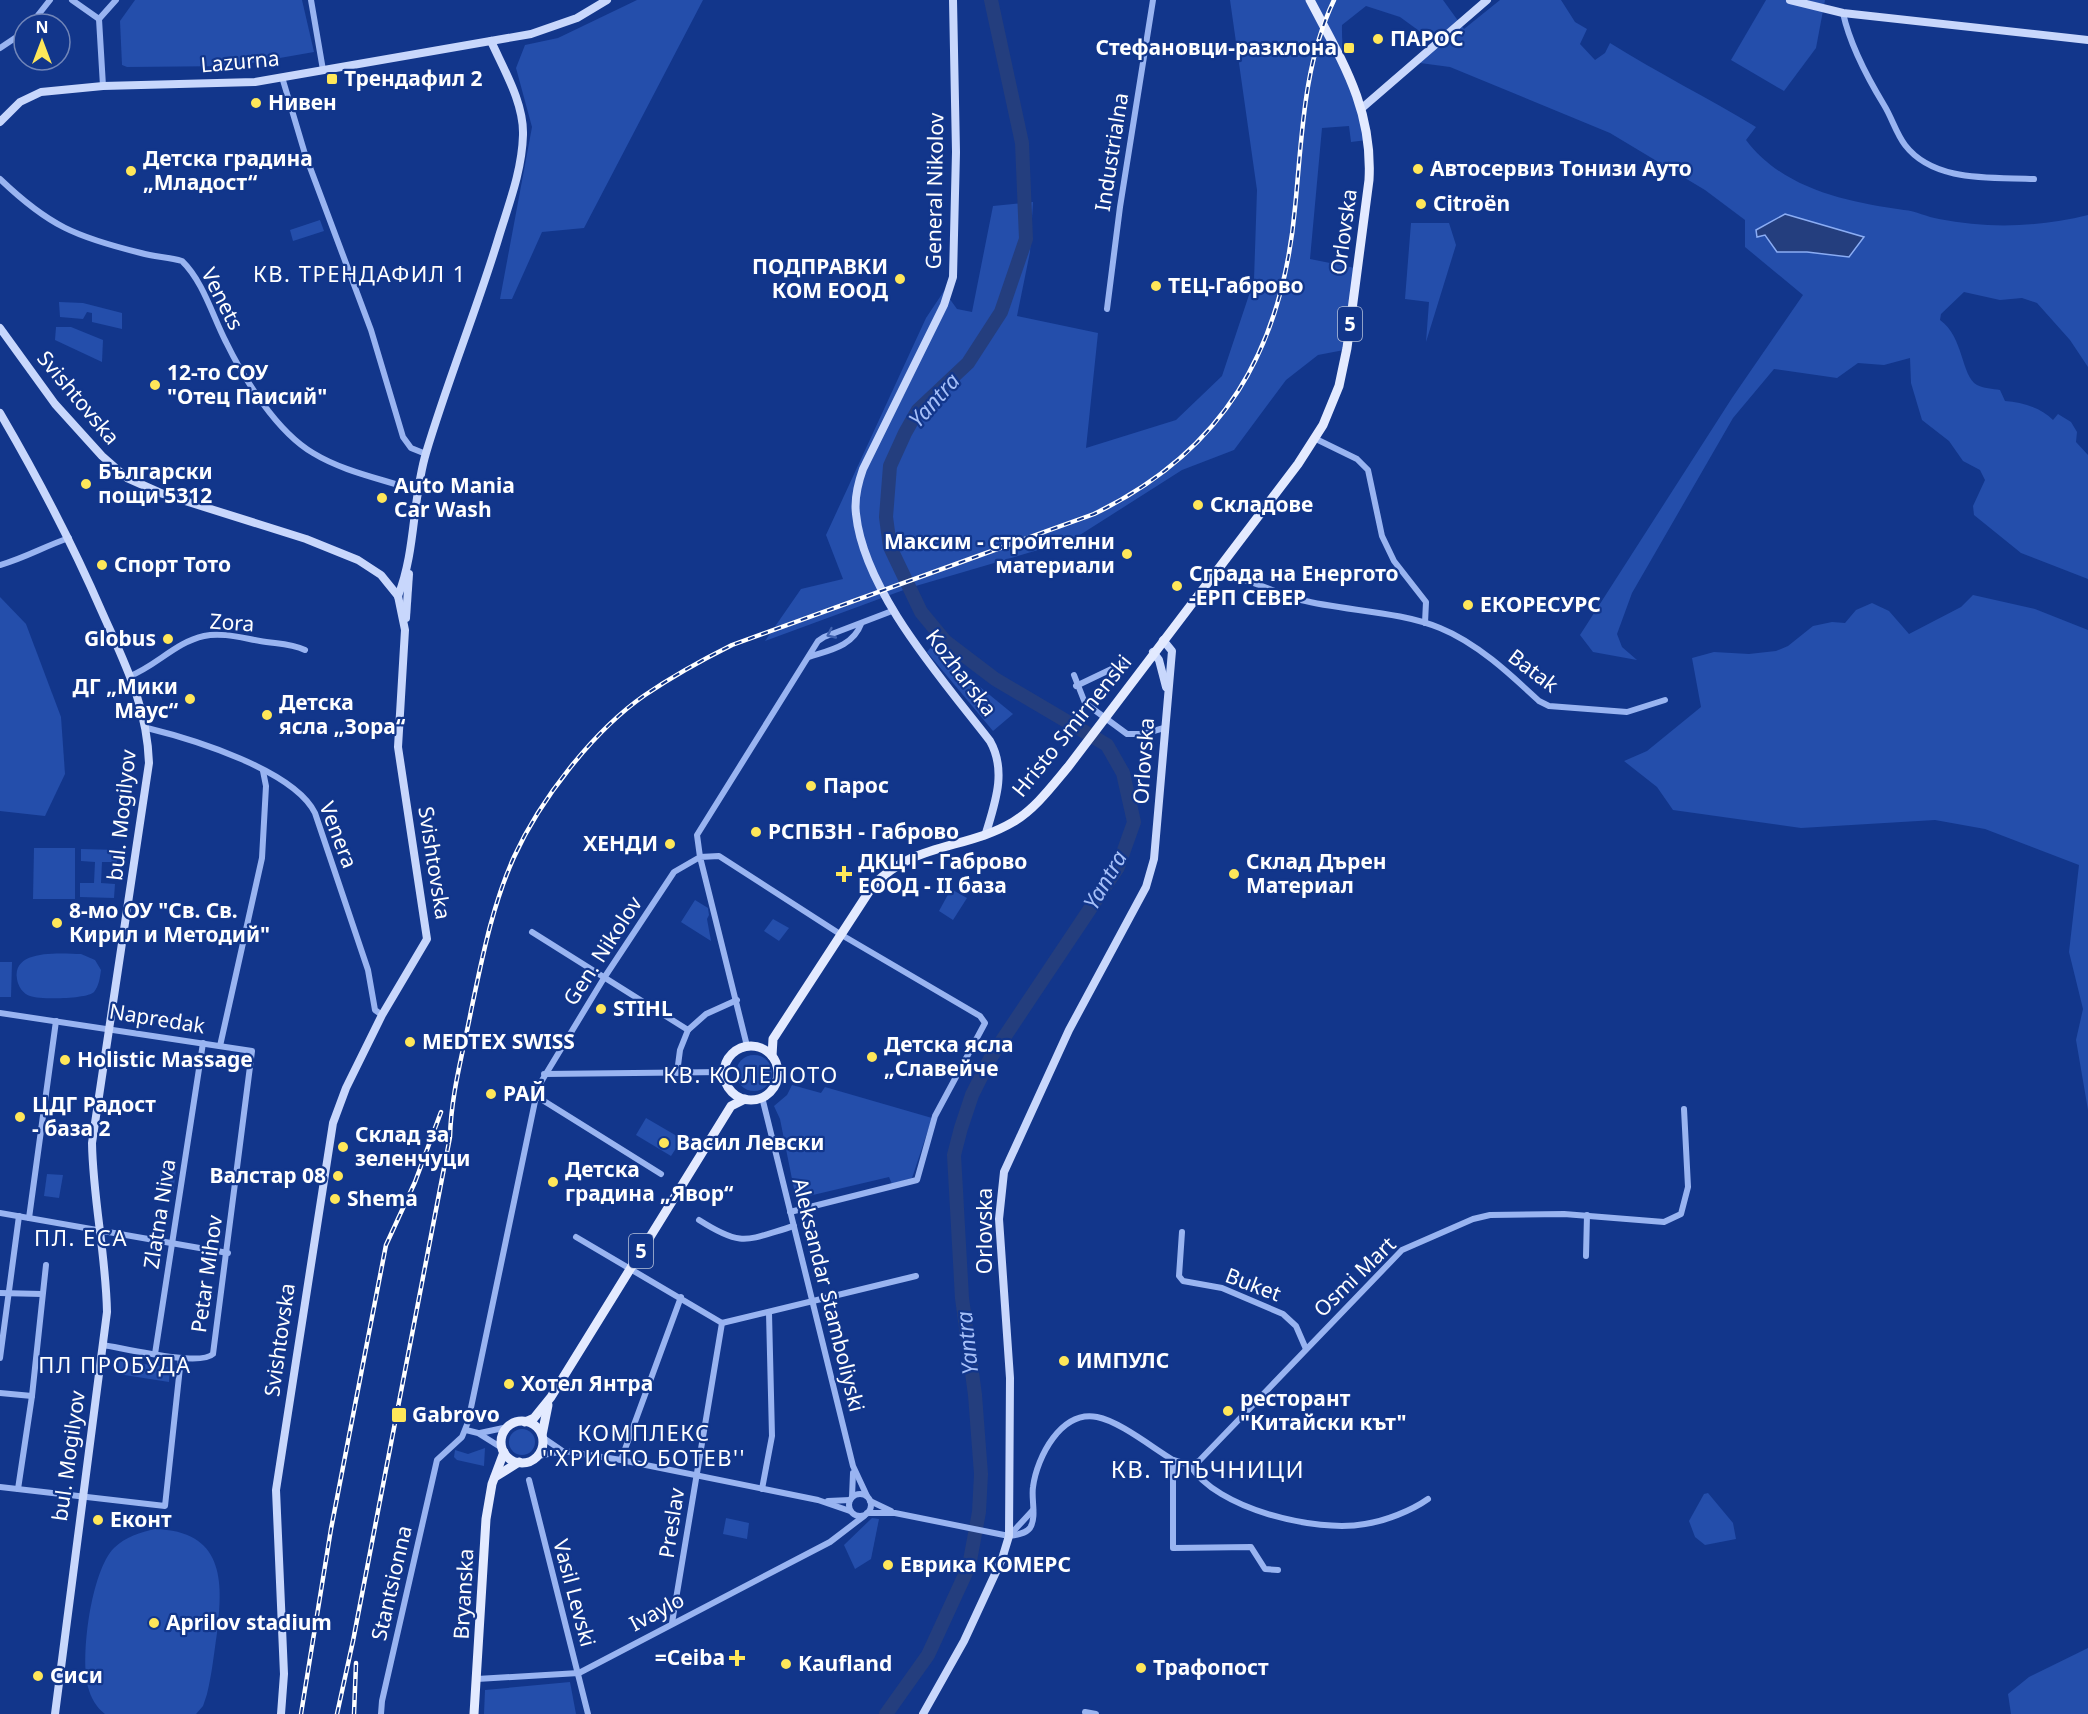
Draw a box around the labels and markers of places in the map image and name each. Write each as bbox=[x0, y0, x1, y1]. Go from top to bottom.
place label: ПАРОС bbox=[1390, 24, 1463, 52]
marker: ПАРОС bbox=[1371, 32, 1385, 46]
place label: Стефановци-разклона bbox=[1095, 33, 1337, 61]
marker: Стефановци-разклона bbox=[1342, 41, 1356, 55]
place label: Трендафил 2 bbox=[344, 64, 482, 92]
marker: Трендафил 2 bbox=[325, 72, 339, 86]
place label: Нивен bbox=[268, 88, 337, 116]
marker: Нивен bbox=[249, 96, 263, 110]
place label: Детска градина „Младост“ bbox=[143, 144, 313, 196]
place label: Автосервиз Тонизи Ауто bbox=[1430, 154, 1692, 182]
marker: Автосервиз Тонизи Ауто bbox=[1411, 162, 1425, 176]
marker: Детска градина „Младост“ bbox=[124, 164, 138, 178]
place label: Citroën bbox=[1433, 189, 1510, 217]
marker: Citroën bbox=[1414, 197, 1428, 211]
place label: ПОДПРАВКИ КОМ ЕООД bbox=[752, 252, 889, 304]
place label: ТЕЦ-Габрово bbox=[1168, 271, 1303, 299]
marker: ПОДПРАВКИ КОМ ЕООД bbox=[893, 272, 907, 286]
marker: ТЕЦ-Габрово bbox=[1149, 279, 1163, 293]
place label: 12-то СОУ "Отец Паисий" bbox=[167, 358, 327, 410]
marker: 12-то СОУ "Отец Паисий" bbox=[148, 378, 162, 392]
place label: Български пощи 5312 bbox=[98, 457, 213, 509]
place label: Auto Mania Car Wash bbox=[394, 471, 515, 523]
marker: Български пощи 5312 bbox=[79, 477, 93, 491]
place label: Складове bbox=[1210, 490, 1313, 518]
marker: Auto Mania Car Wash bbox=[375, 491, 389, 505]
marker: Складове bbox=[1191, 498, 1205, 512]
place label: Максим - строителни материали bbox=[884, 527, 1115, 579]
marker: Максим - строителни материали bbox=[1120, 547, 1134, 561]
place label: Спорт Тото bbox=[114, 550, 231, 578]
marker: Спорт Тото bbox=[95, 558, 109, 572]
place label: Сграда на Енергото -ЕРП СЕВЕР bbox=[1189, 559, 1399, 611]
marker: Сграда на Енергото -ЕРП СЕВЕР bbox=[1170, 579, 1184, 593]
place label: ЕКОРЕСУРС bbox=[1480, 590, 1601, 618]
marker: ЕКОРЕСУРС bbox=[1461, 598, 1475, 612]
place label: Globus bbox=[84, 624, 156, 652]
marker: Globus bbox=[161, 632, 175, 646]
place label: ДГ „Мики Маус“ bbox=[73, 672, 179, 724]
place label: Детска ясла „Зора“ bbox=[279, 688, 406, 740]
marker: ДГ „Мики Маус“ bbox=[183, 692, 197, 706]
marker: Детска ясла „Зора“ bbox=[260, 708, 274, 722]
place label: Парос bbox=[823, 771, 889, 799]
marker: Парос bbox=[804, 779, 818, 793]
place label: РСПБЗН - Габрово bbox=[768, 817, 959, 845]
marker: РСПБЗН - Габрово bbox=[749, 825, 763, 839]
place label: ХЕНДИ bbox=[583, 829, 658, 857]
marker: ХЕНДИ bbox=[663, 837, 677, 851]
place label: ДКЦ І – Габрово ЕООД - II база bbox=[858, 847, 1027, 899]
place label: Склад Дърен Материал bbox=[1246, 847, 1386, 899]
marker: ДКЦ І – Габрово ЕООД - II база bbox=[835, 865, 853, 883]
marker: Склад Дърен Материал bbox=[1227, 867, 1241, 881]
place label: 8-мо ОУ "Св. Св. Кирил и Методий" bbox=[69, 896, 270, 948]
marker: 8-мо ОУ "Св. Св. Кирил и Методий" bbox=[50, 916, 64, 930]
place label: STIHL bbox=[613, 994, 673, 1022]
marker: STIHL bbox=[594, 1002, 608, 1016]
place label: MEDTEX SWISS bbox=[422, 1027, 575, 1055]
place label: Детска ясла „Славейче bbox=[884, 1030, 1014, 1082]
marker: MEDTEX SWISS bbox=[403, 1035, 417, 1049]
place label: Holistic Massage bbox=[77, 1045, 253, 1073]
marker: Детска ясла „Славейче bbox=[865, 1050, 879, 1064]
marker: Holistic Massage bbox=[58, 1053, 72, 1067]
place label: РАЙ bbox=[503, 1079, 546, 1107]
marker: РАЙ bbox=[484, 1087, 498, 1101]
place label: ЦДГ Радост - база 2 bbox=[32, 1090, 156, 1142]
marker: ЦДГ Радост - база 2 bbox=[13, 1110, 27, 1124]
place label: Склад за зеленчуци bbox=[355, 1120, 470, 1172]
place label: Васил Левски bbox=[676, 1128, 824, 1156]
marker: Васил Левски bbox=[657, 1136, 671, 1150]
marker: Склад за зеленчуци bbox=[336, 1140, 350, 1154]
place label: Детска градина „Явор“ bbox=[565, 1155, 734, 1207]
place label: Валстар 08 bbox=[210, 1161, 326, 1189]
marker: Валстар 08 bbox=[331, 1169, 345, 1183]
marker: Детска градина „Явор“ bbox=[546, 1175, 560, 1189]
place label: Shema bbox=[347, 1184, 418, 1212]
marker: Shema bbox=[328, 1192, 342, 1206]
place label: ИМПУЛС bbox=[1076, 1346, 1169, 1374]
marker: ИМПУЛС bbox=[1057, 1354, 1071, 1368]
place label: Хотел Янтра bbox=[521, 1369, 653, 1397]
marker: Хотел Янтра bbox=[502, 1377, 516, 1391]
place label: ресторант "Китайски кът" bbox=[1240, 1384, 1407, 1436]
place label: Gabrovo bbox=[412, 1400, 500, 1428]
marker: ресторант "Китайски кът" bbox=[1221, 1404, 1235, 1418]
marker: Gabrovo bbox=[390, 1406, 408, 1424]
place label: Еконт bbox=[110, 1505, 172, 1533]
marker: Еконт bbox=[91, 1513, 105, 1527]
place label: Еврика КОМЕРС bbox=[900, 1550, 1071, 1578]
marker: Еврика КОМЕРС bbox=[881, 1558, 895, 1572]
place label: Aprilov stadium bbox=[166, 1608, 332, 1636]
marker: Aprilov stadium bbox=[147, 1616, 161, 1630]
place label: =Ceiba bbox=[655, 1643, 725, 1671]
place label: Kaufland bbox=[798, 1649, 892, 1677]
marker: =Ceiba bbox=[730, 1651, 744, 1665]
place label: Трафопост bbox=[1153, 1653, 1269, 1681]
marker: Kaufland bbox=[779, 1657, 793, 1671]
place label: Сиси bbox=[50, 1661, 103, 1689]
marker: Трафопост bbox=[1134, 1661, 1148, 1675]
marker: Сиси bbox=[31, 1669, 45, 1683]

